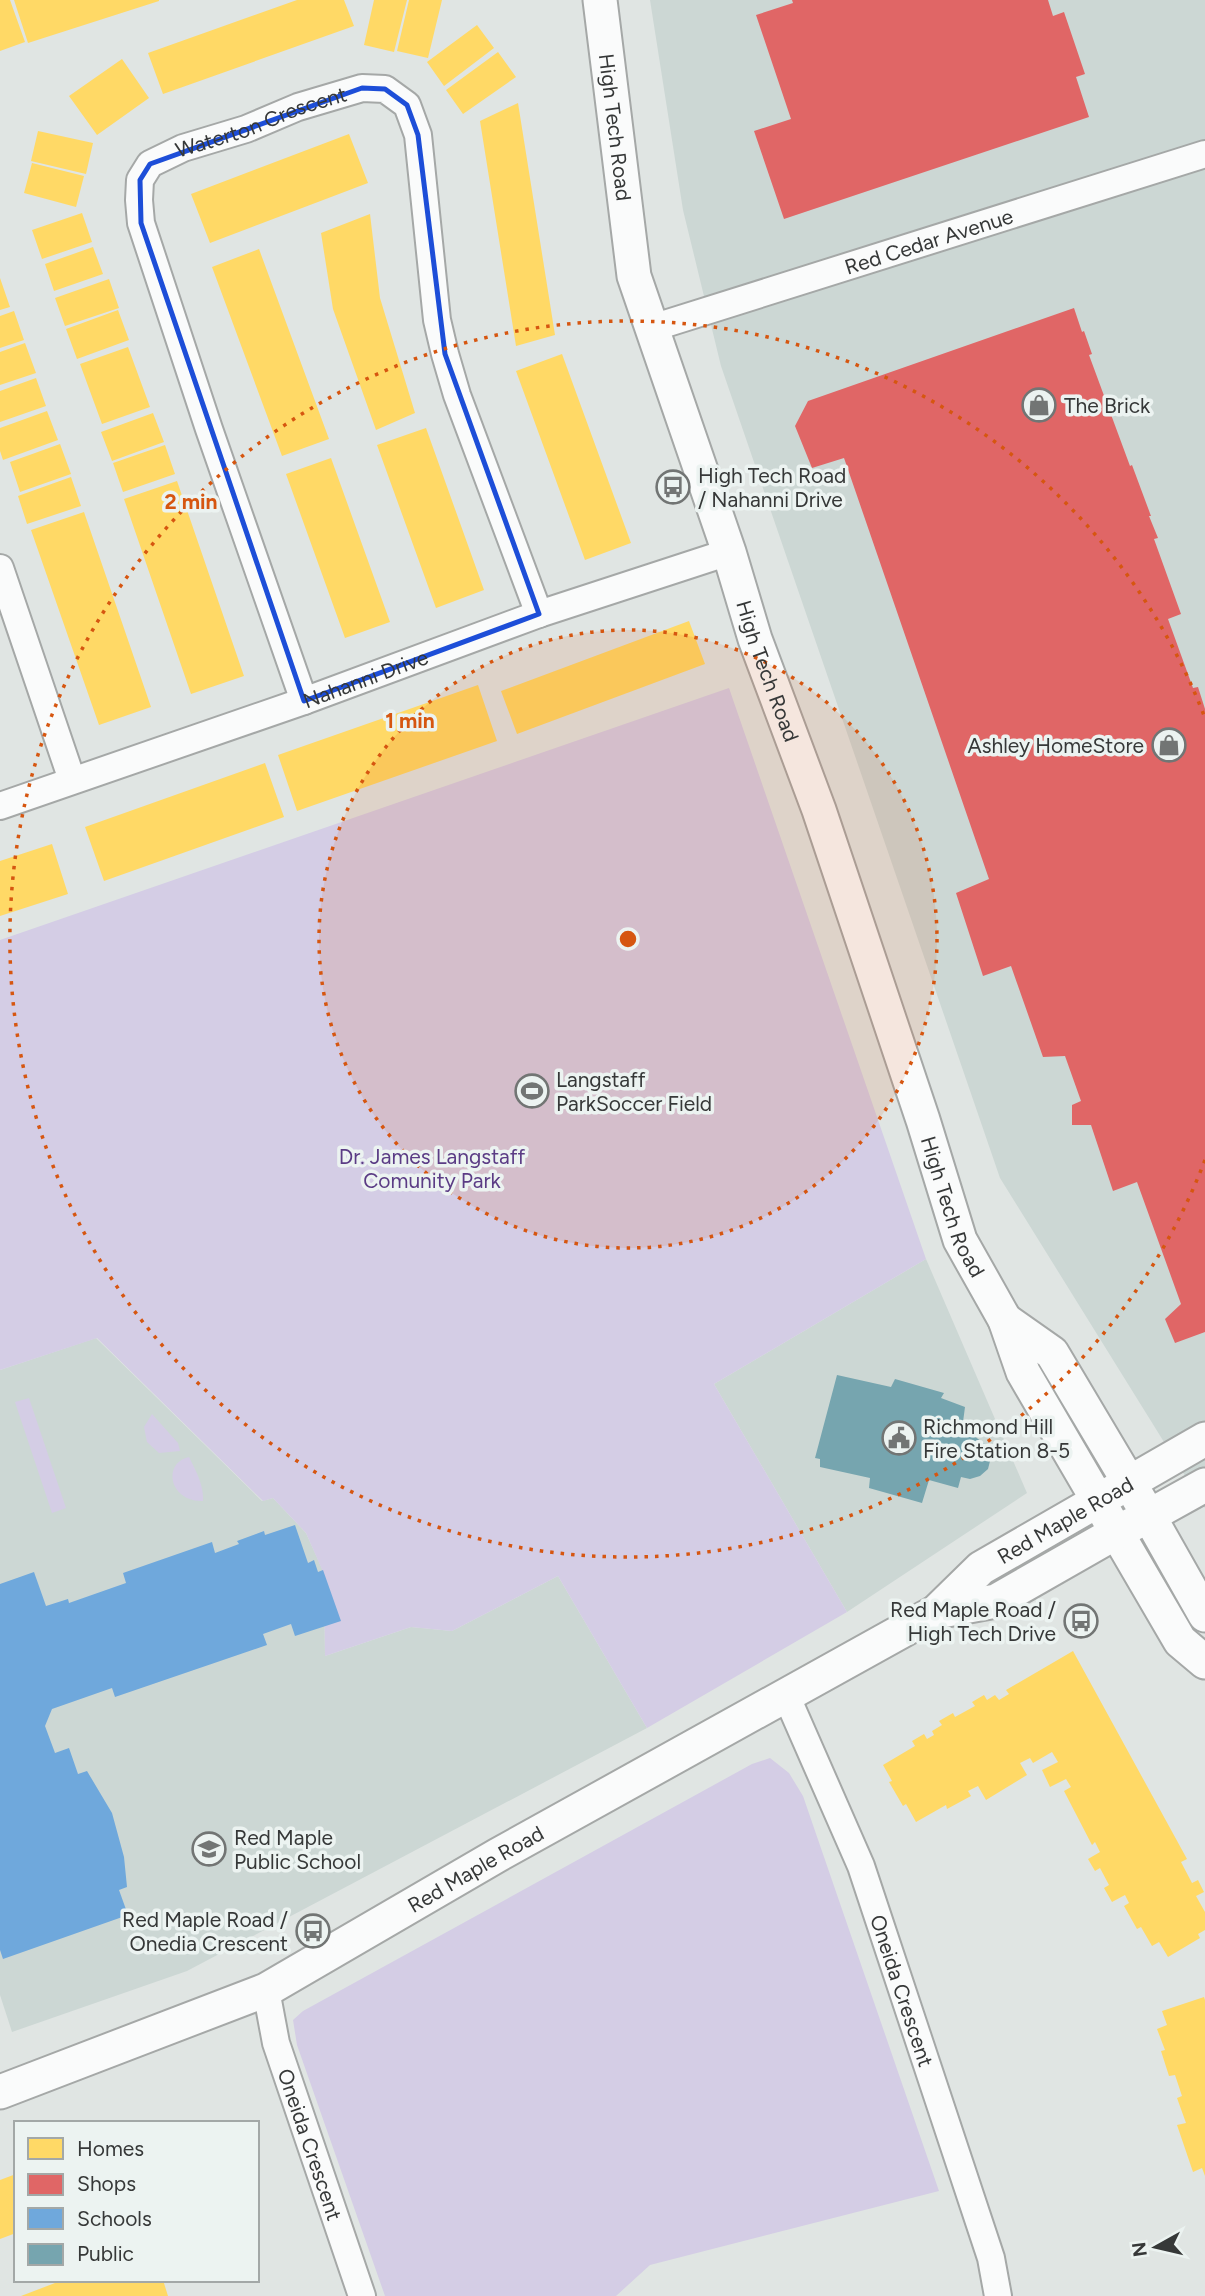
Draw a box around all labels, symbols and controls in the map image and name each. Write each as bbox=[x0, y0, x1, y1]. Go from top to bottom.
street label: High Tech Road bbox=[594, 52, 637, 202]
street label: Waterton Crescent bbox=[172, 81, 349, 162]
street label: Red Cedar Avenue bbox=[841, 203, 1016, 279]
shop icon: The Brick bbox=[1020, 386, 1058, 424]
place label: The Brick bbox=[1064, 393, 1151, 418]
place label: High Tech Road / Nahanni Drive bbox=[698, 463, 846, 512]
bus stop icon: High Tech Road / Nahanni Drive bbox=[654, 468, 692, 506]
text: 2 min bbox=[165, 489, 217, 514]
street label: High Tech Road bbox=[732, 597, 805, 745]
street label: Nahanni Drive bbox=[299, 644, 431, 713]
text: 1 min bbox=[385, 708, 435, 733]
shop icon: Ashley HomeStore bbox=[1150, 726, 1188, 764]
place label: Ashley HomeStore bbox=[967, 733, 1144, 758]
centre of rings bbox=[616, 927, 640, 951]
place label: Langstaff ParkSoccer Field bbox=[556, 1067, 712, 1116]
sports icon: Langstaff ParkSoccer Field bbox=[513, 1072, 551, 1110]
street label: High Tech Road bbox=[916, 1133, 991, 1281]
park label: Dr. James Langstaff Comunity Park bbox=[339, 1144, 525, 1193]
place label: Richmond Hill Fire Station 8-5 bbox=[923, 1414, 1070, 1463]
public building icon: Richmond Hill Fire Station 8-5 bbox=[880, 1419, 918, 1457]
street label: Red Maple Road bbox=[993, 1471, 1137, 1569]
place label: Red Maple Road / High Tech Drive bbox=[890, 1597, 1056, 1646]
bus stop icon: Red Maple Road / High Tech Drive bbox=[1062, 1602, 1100, 1640]
street label: Red Maple Road bbox=[403, 1820, 548, 1917]
place label: Red Maple Public School bbox=[234, 1825, 361, 1874]
school or university icon: Red Maple Public School bbox=[190, 1830, 228, 1868]
place label: Red Maple Road / Onedia Crescent bbox=[122, 1907, 288, 1956]
street label: Oneida Crescent bbox=[865, 1911, 939, 2070]
bus stop icon: Red Maple Road / Onedia Crescent bbox=[294, 1912, 332, 1950]
street label: Oneida Crescent bbox=[273, 2065, 348, 2224]
legend bbox=[14, 2121, 259, 2282]
text: Homes bbox=[77, 2136, 144, 2161]
text: Shops bbox=[77, 2171, 136, 2196]
text: Schools bbox=[77, 2206, 152, 2231]
north arrow bbox=[1121, 2212, 1191, 2282]
text: N bbox=[1127, 2240, 1152, 2258]
text: Public bbox=[77, 2241, 134, 2266]

